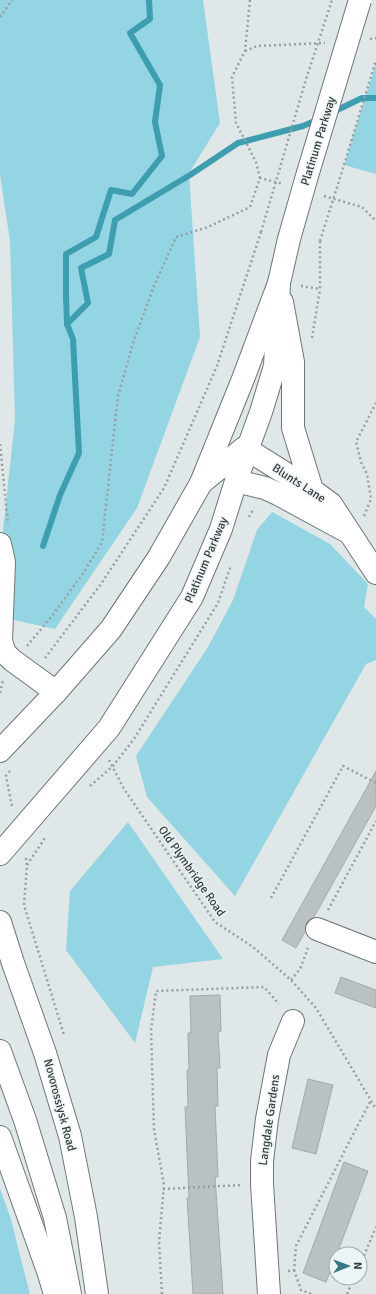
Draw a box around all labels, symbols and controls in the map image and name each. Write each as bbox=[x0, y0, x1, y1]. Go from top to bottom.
street label: Platinum Parkway bbox=[298, 94, 339, 187]
street label: Blunts Lane bbox=[269, 461, 328, 506]
street label: Platinum Parkway bbox=[182, 514, 232, 606]
street label: Old Plymbridge Road bbox=[155, 823, 228, 919]
street label: Novorossiysk Road bbox=[40, 1057, 79, 1153]
street label: Langdale Gardens bbox=[256, 1074, 283, 1167]
north arrow bbox=[328, 1246, 368, 1286]
text: N bbox=[351, 1262, 364, 1270]

